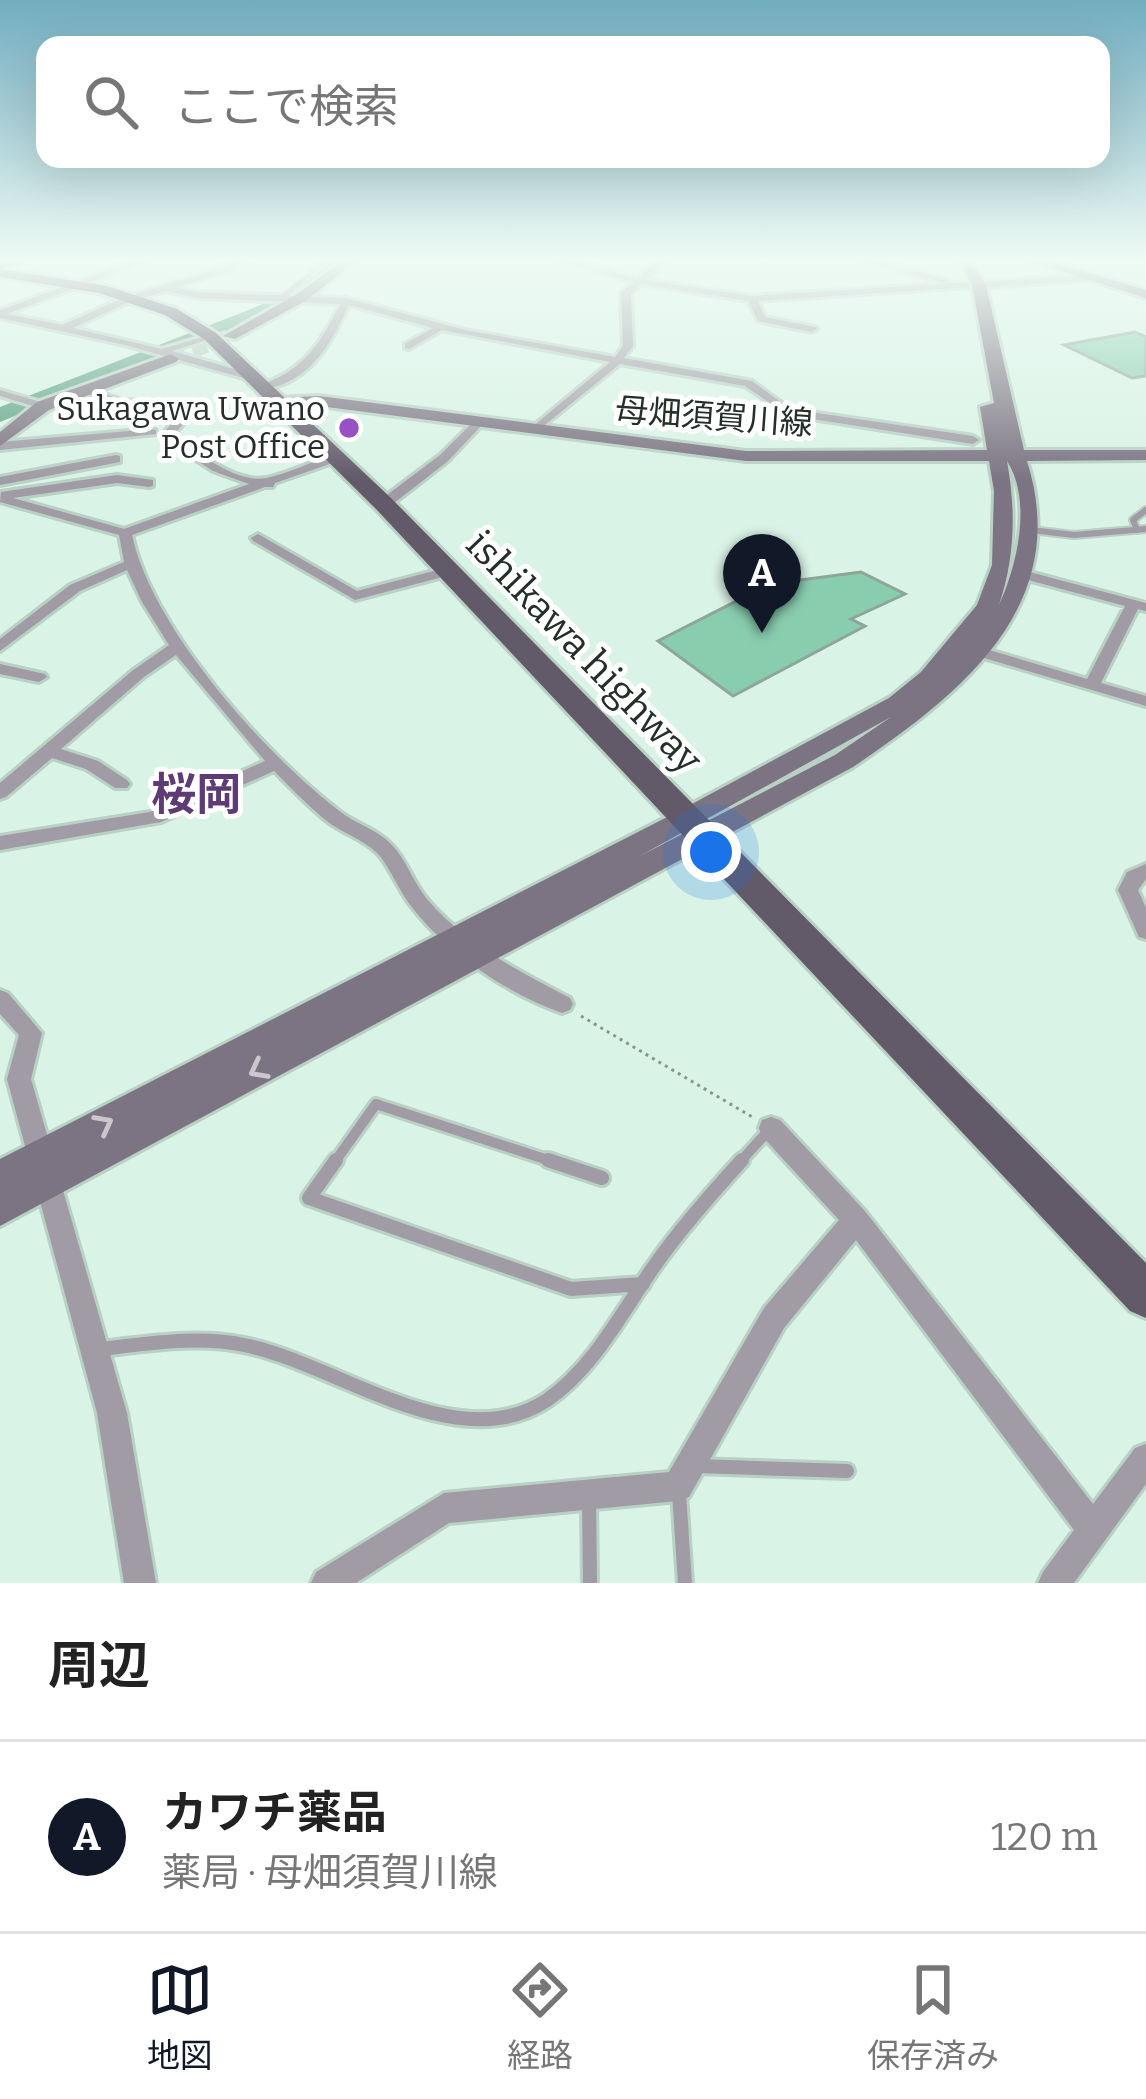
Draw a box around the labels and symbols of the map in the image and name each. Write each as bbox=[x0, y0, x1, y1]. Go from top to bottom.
place label: Sukagawa Uwano Post Office bbox=[56, 389, 325, 467]
street label: 母畑須賀川線 bbox=[614, 390, 814, 444]
marker: Sukagawa Uwano Post Office bbox=[336, 415, 362, 441]
street label: ishikawa highway bbox=[457, 521, 711, 783]
pin: A bbox=[723, 534, 801, 633]
district label: 桜岡 bbox=[151, 768, 241, 822]
your location bbox=[681, 822, 741, 882]
one-way arrow bbox=[250, 1056, 271, 1079]
one-way arrow bbox=[91, 1115, 112, 1138]

